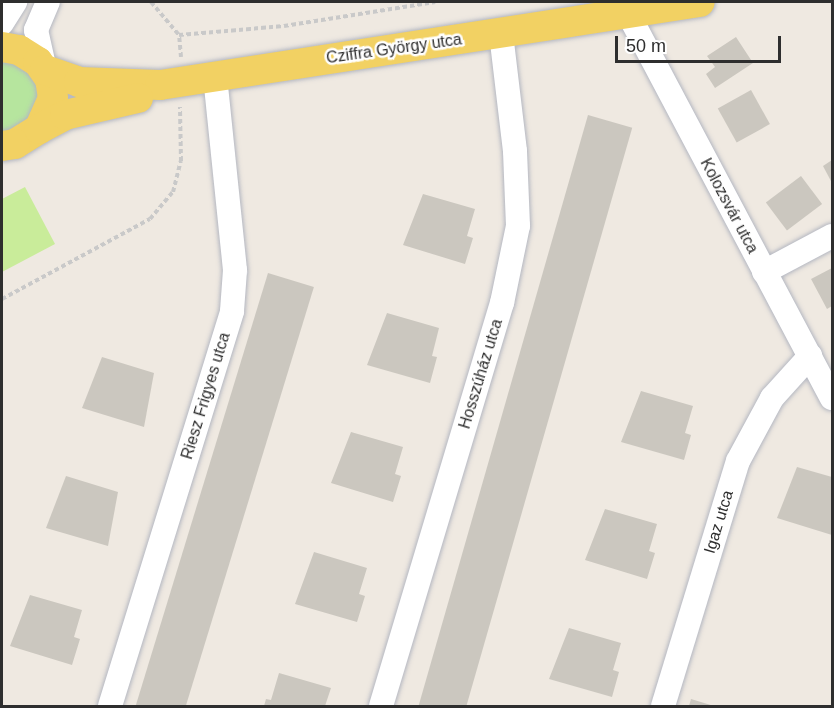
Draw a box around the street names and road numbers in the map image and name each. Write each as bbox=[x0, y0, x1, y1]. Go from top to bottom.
street label: Cziffra György utca bbox=[325, 30, 463, 68]
street label: Kolozsvár utca bbox=[696, 155, 762, 257]
street label: Hosszúház utca bbox=[455, 317, 507, 431]
street label: Riesz Frigyes utca bbox=[178, 330, 234, 462]
street label: Igaz utca bbox=[700, 488, 738, 556]

